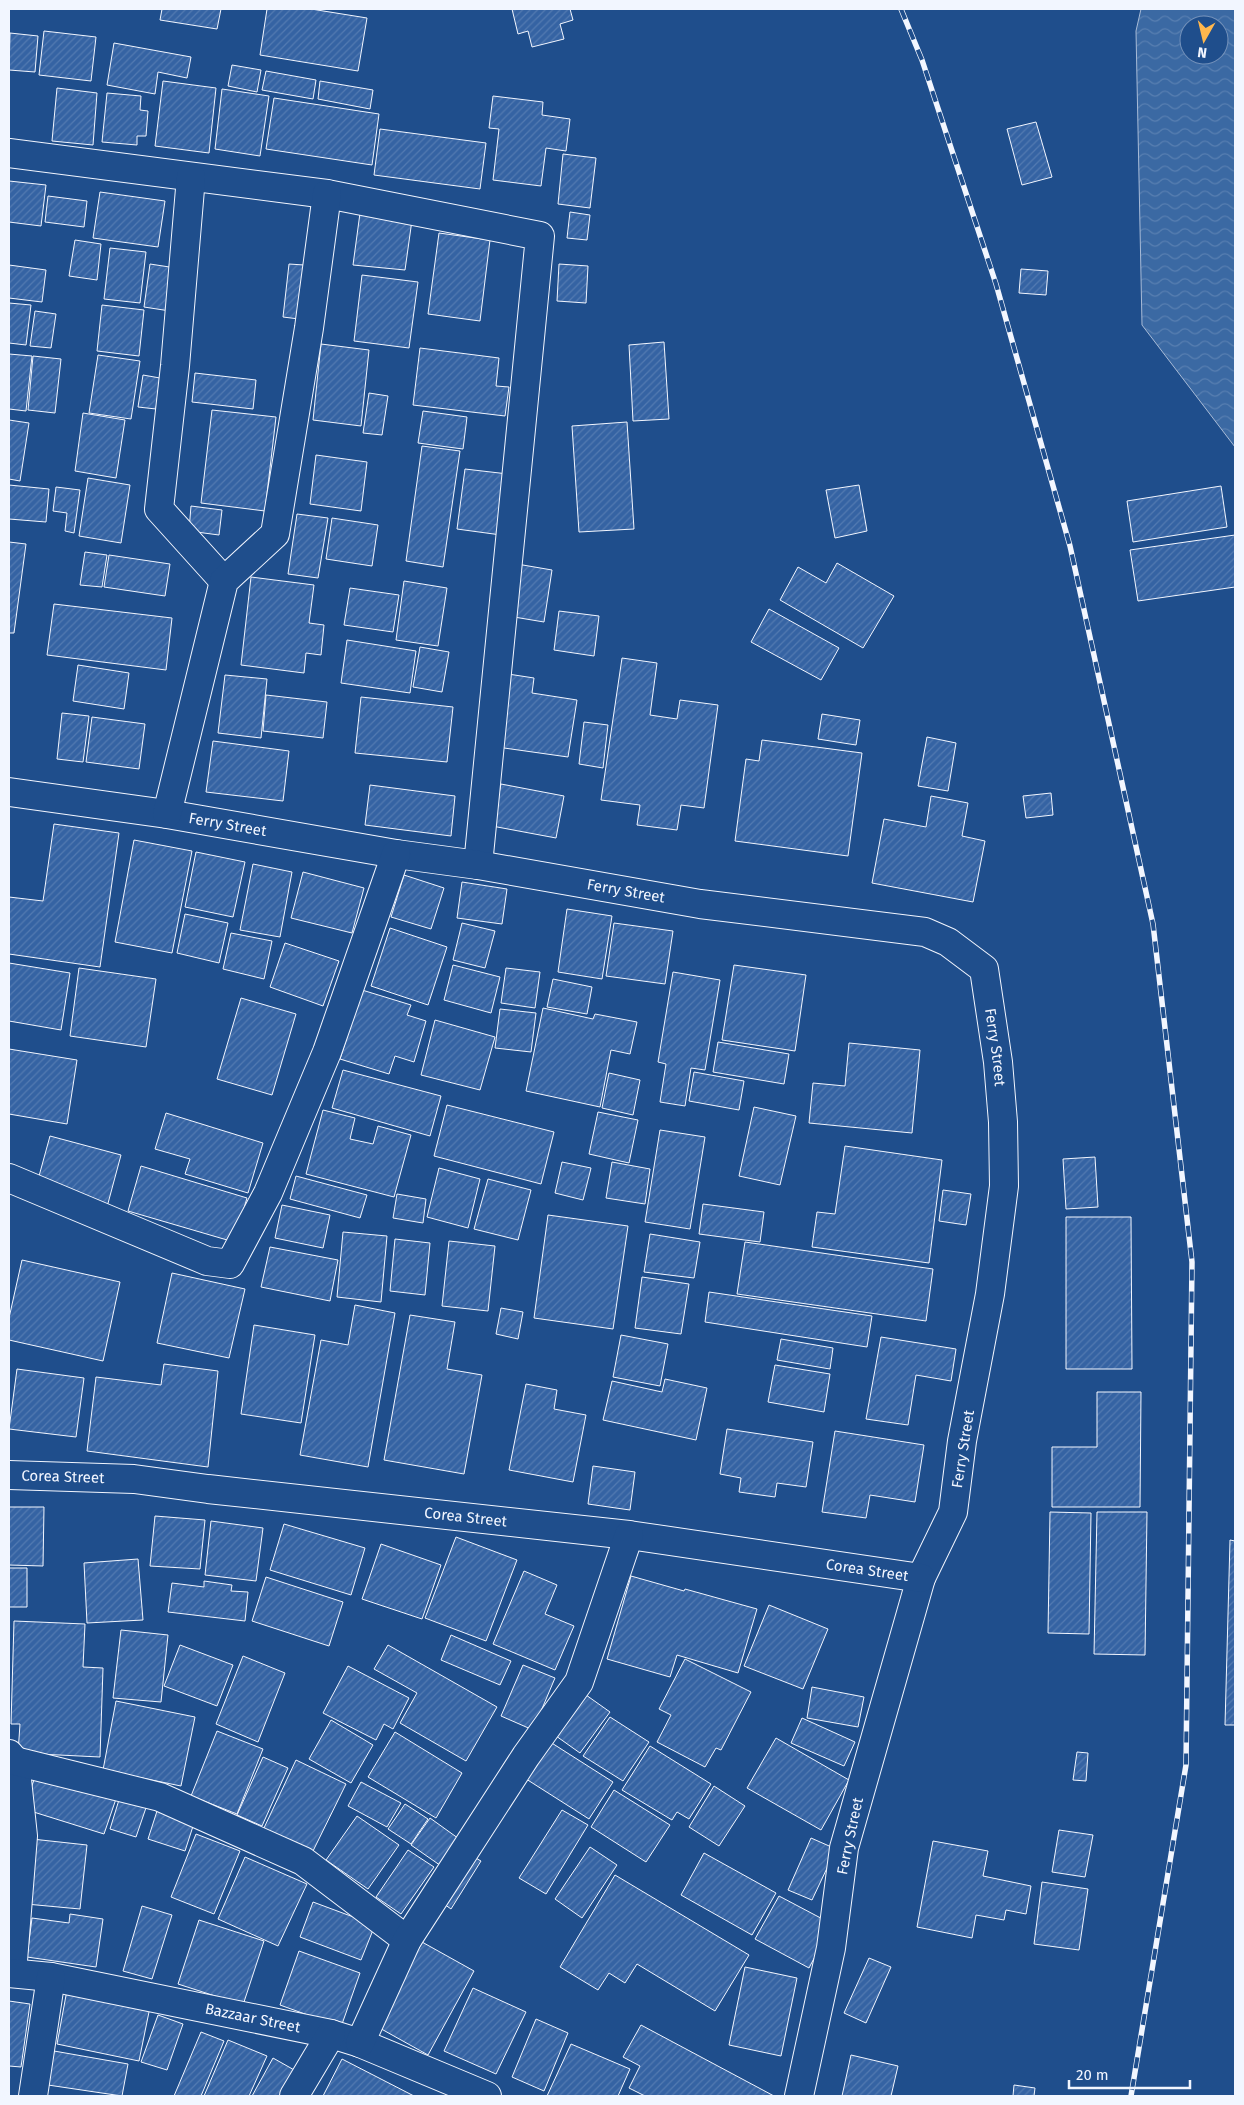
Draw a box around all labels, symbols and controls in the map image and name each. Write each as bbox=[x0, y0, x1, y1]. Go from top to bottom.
north arrow bbox=[1179, 15, 1229, 65]
text: N bbox=[1196, 43, 1208, 61]
street label: Ferry Street bbox=[187, 809, 268, 840]
street label: Ferry Street bbox=[586, 875, 667, 907]
street label: Ferry Street bbox=[981, 1007, 1009, 1088]
street label: Ferry Street bbox=[948, 1408, 978, 1489]
street label: Corea Street bbox=[21, 1466, 105, 1487]
street label: Corea Street bbox=[423, 1504, 509, 1531]
street label: Corea Street bbox=[825, 1555, 910, 1585]
street label: Ferry Street bbox=[833, 1795, 867, 1876]
street label: Bazzaar Street bbox=[203, 2000, 303, 2037]
scale bar bbox=[1069, 2058, 1190, 2090]
text: 20 m bbox=[1076, 2066, 1109, 2084]

